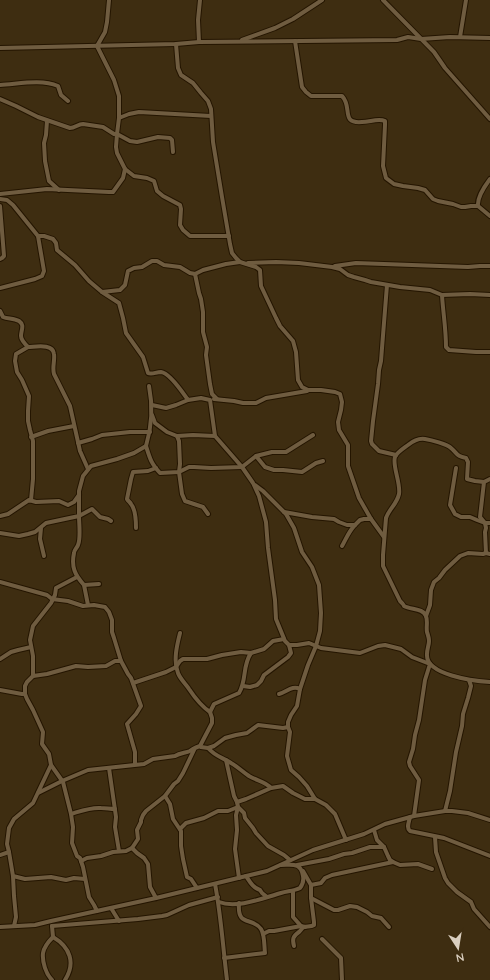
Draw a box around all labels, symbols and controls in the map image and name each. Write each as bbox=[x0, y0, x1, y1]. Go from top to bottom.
north arrow bbox=[438, 928, 478, 968]
text: N bbox=[455, 950, 465, 965]

